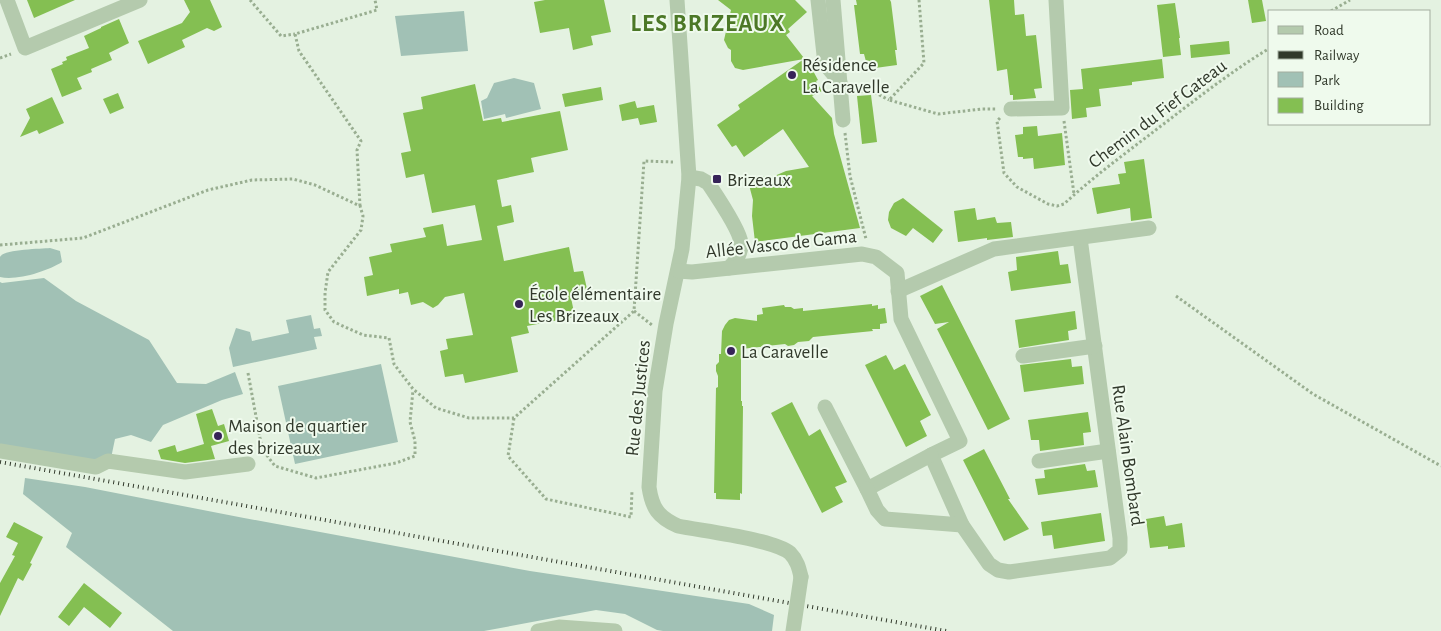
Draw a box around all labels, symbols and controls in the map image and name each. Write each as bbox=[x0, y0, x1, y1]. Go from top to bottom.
legend bbox=[1268, 10, 1431, 125]
district label: LES BRIZEAUX bbox=[631, 12, 785, 36]
text: Road bbox=[1314, 23, 1344, 38]
text: Railway bbox=[1314, 48, 1360, 63]
place label: Résidence La Caravelle bbox=[802, 56, 889, 97]
street label: Chemin du Fief Gateau bbox=[1085, 56, 1231, 172]
marker: Résidence La Caravelle bbox=[786, 69, 798, 81]
text: Park bbox=[1314, 73, 1340, 88]
text: Building bbox=[1314, 98, 1364, 113]
place label: Brizeaux bbox=[727, 171, 791, 190]
marker: Brizeaux bbox=[711, 173, 723, 185]
street label: Allée Vasco de Gama bbox=[705, 227, 858, 262]
place label: École élémentaire Les Brizeaux bbox=[529, 283, 661, 326]
marker: École élémentaire Les Brizeaux bbox=[513, 298, 525, 310]
street label: Rue des Justices bbox=[623, 339, 654, 457]
place label: La Caravelle bbox=[741, 343, 828, 362]
marker: La Caravelle bbox=[725, 345, 737, 357]
street label: Rue Alain Bombard bbox=[1108, 383, 1147, 527]
place label: Maison de quartier des brizeaux bbox=[228, 417, 367, 458]
marker: Maison de quartier des brizeaux bbox=[212, 430, 224, 442]

